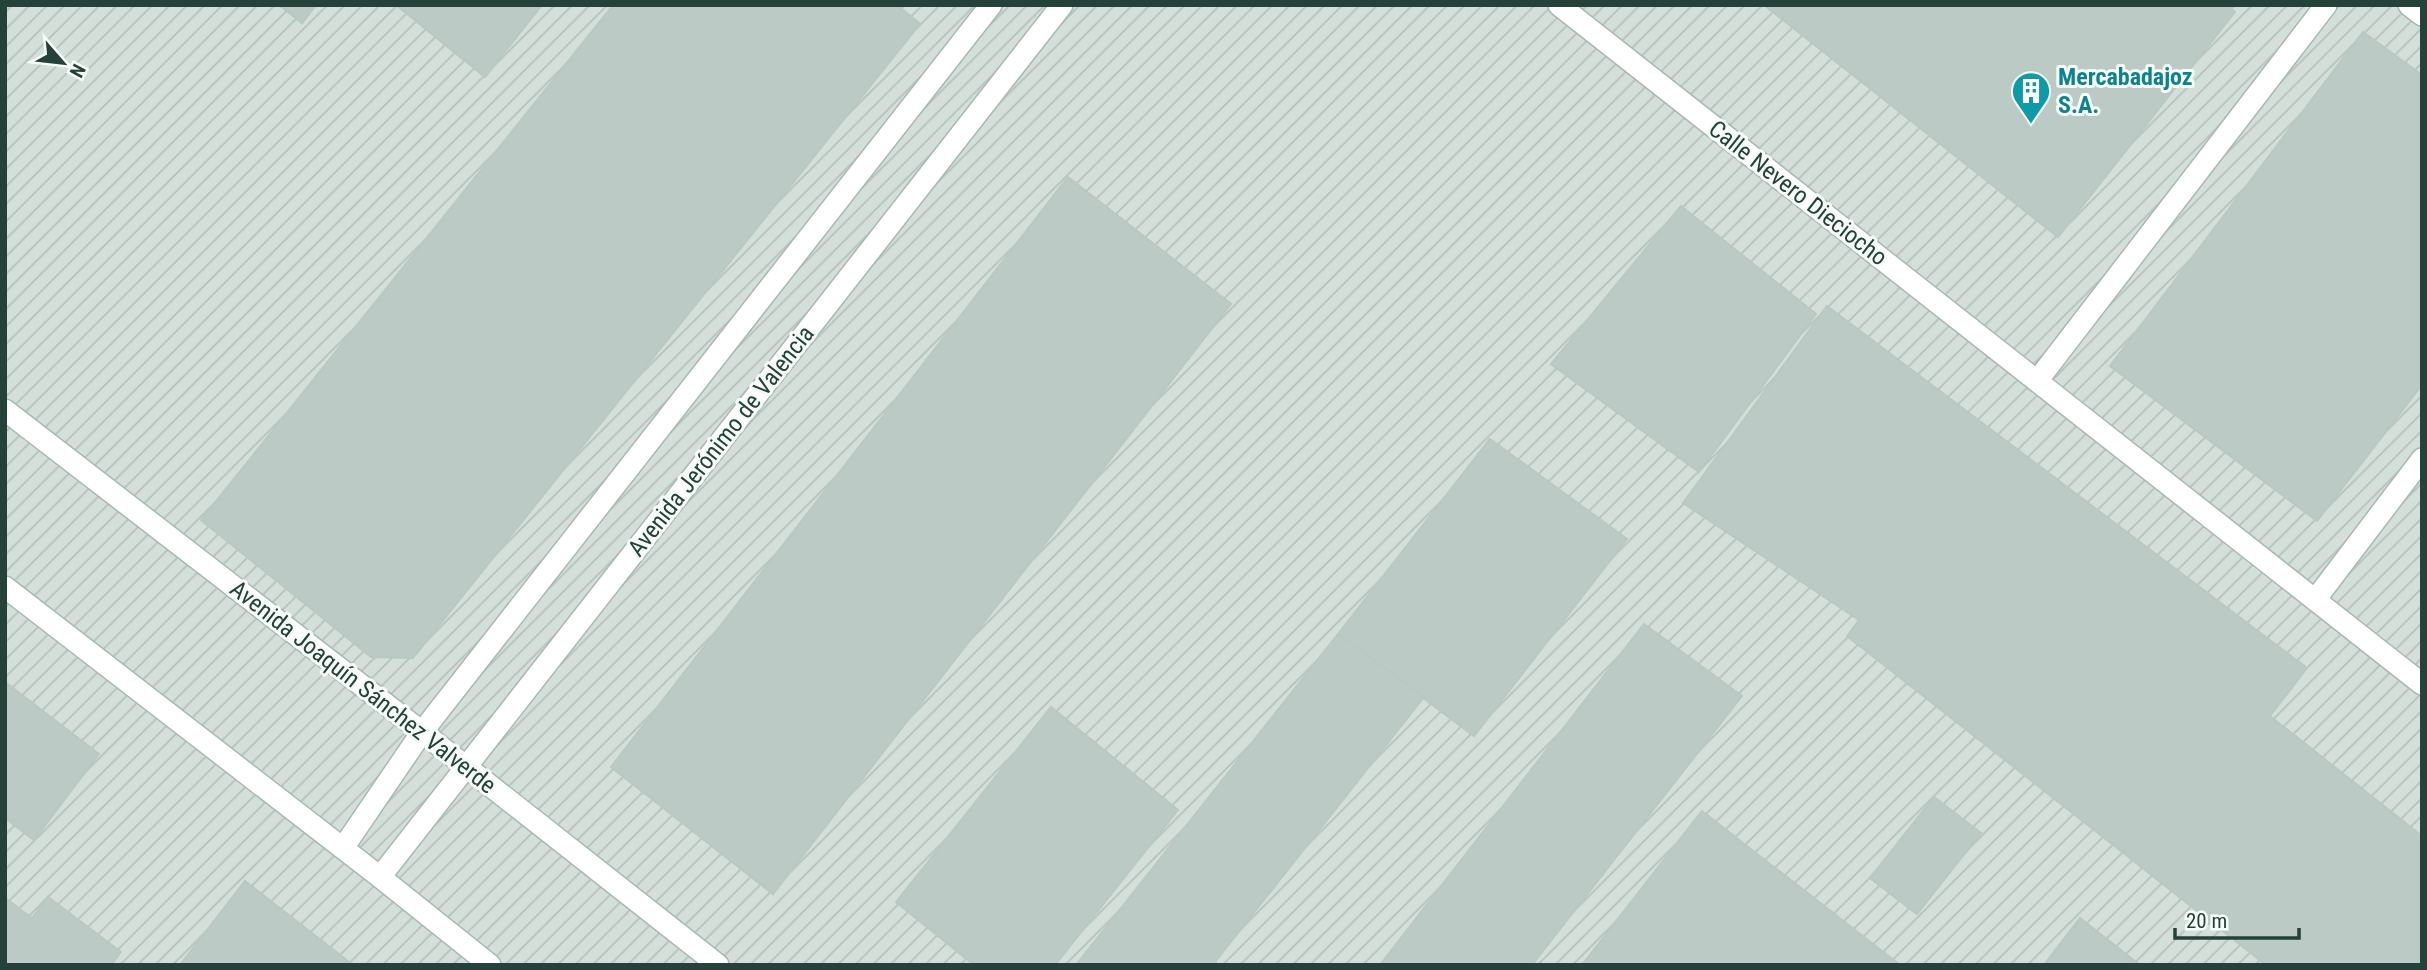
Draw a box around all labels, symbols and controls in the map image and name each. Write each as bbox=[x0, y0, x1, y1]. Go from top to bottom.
north arrow bbox=[28, 28, 98, 98]
text: N bbox=[65, 60, 90, 81]
place label: Mercabadajoz S.A. bbox=[2058, 63, 2193, 119]
building icon: Mercabadajoz S.A. bbox=[2010, 70, 2052, 125]
street label: Calle Nevero Dieciocho bbox=[1703, 115, 1893, 271]
street label: Avenida Jerónimo de Valencia bbox=[622, 320, 820, 562]
street label: Avenida Joaquín Sánchez Valverde bbox=[225, 575, 501, 799]
scale bar bbox=[2175, 897, 2299, 941]
text: 20 m bbox=[2186, 909, 2227, 933]

